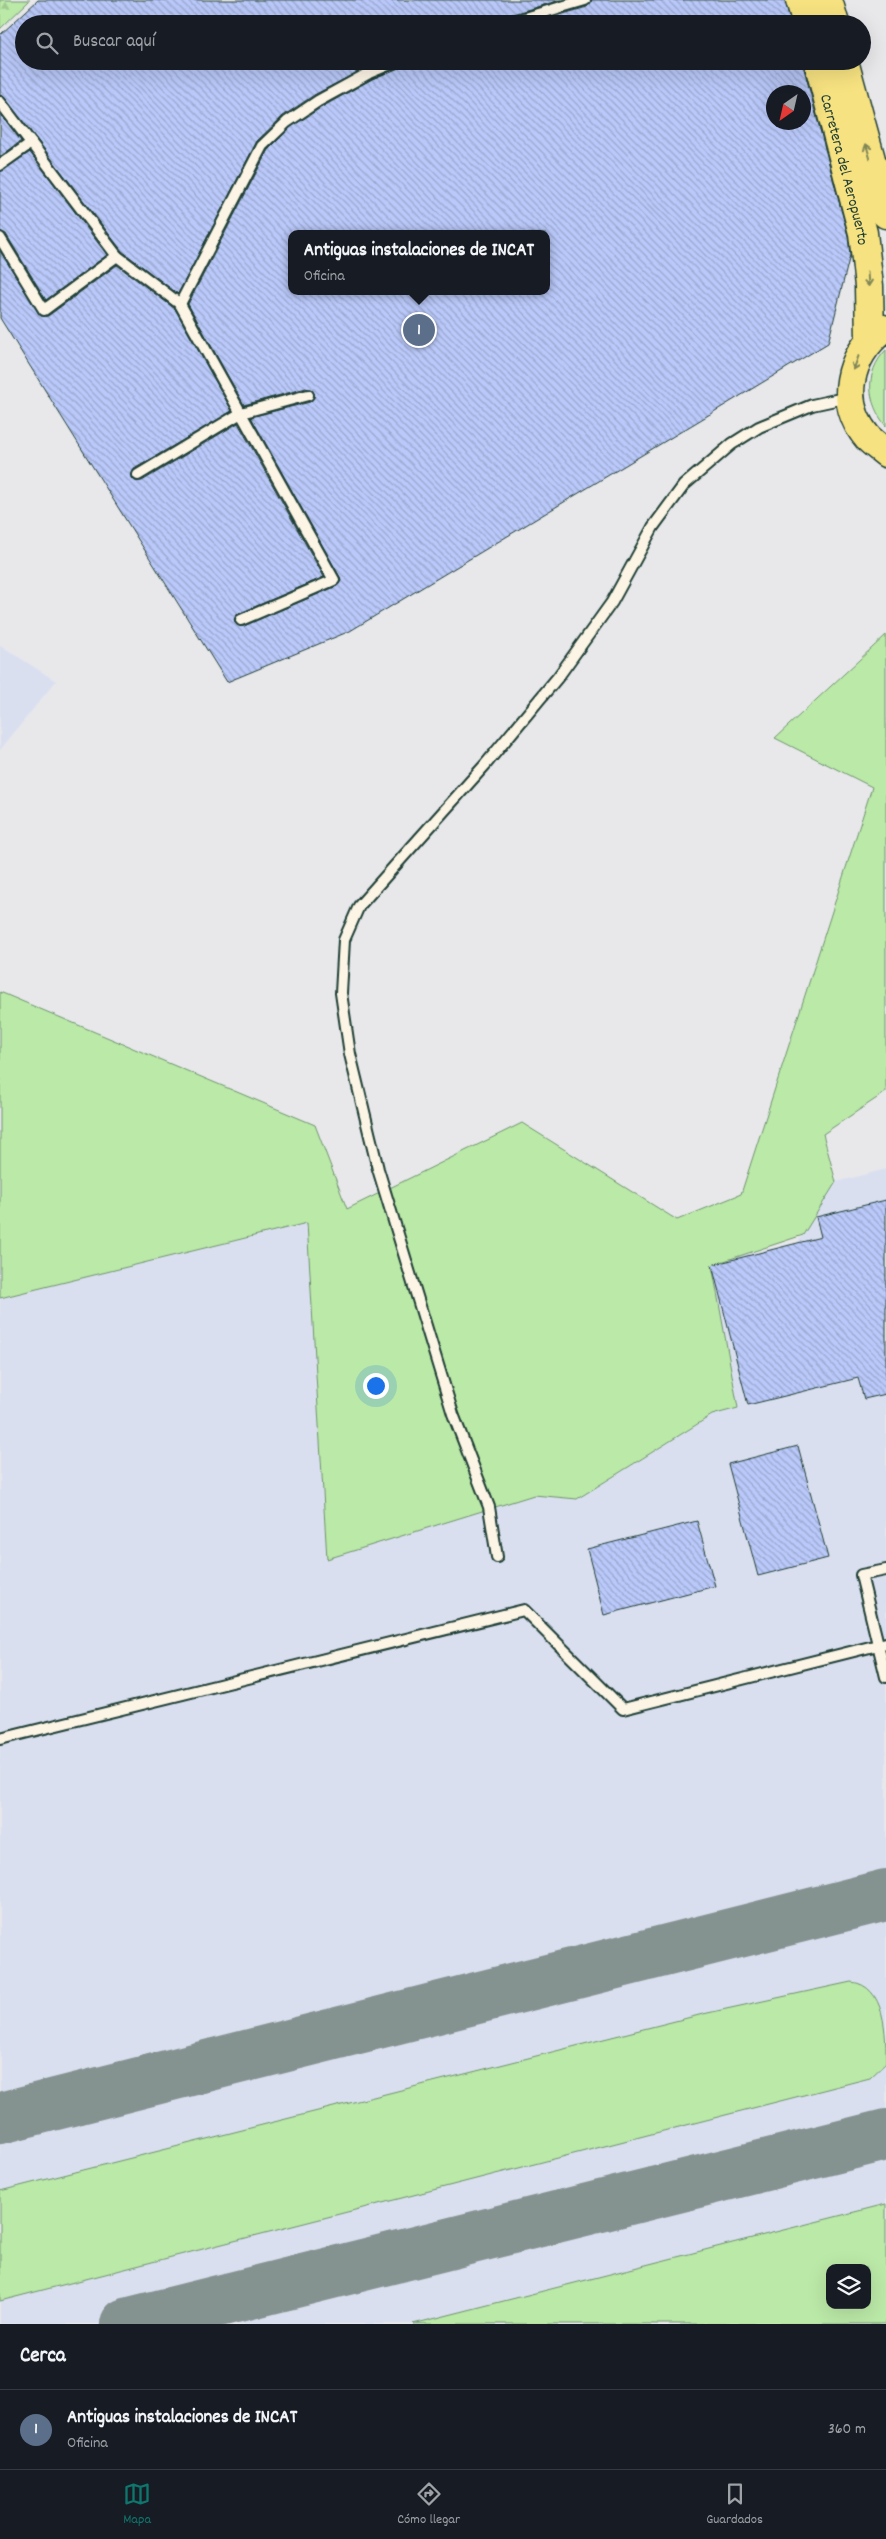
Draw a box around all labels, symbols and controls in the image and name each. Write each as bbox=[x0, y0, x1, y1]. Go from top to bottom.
search box bbox=[15, 15, 871, 70]
icon: search bbox=[33, 29, 61, 57]
text: Buscar aquí bbox=[73, 29, 155, 56]
north arrow bbox=[766, 85, 811, 130]
street label: Carretera del Aeropuerto bbox=[813, 92, 873, 247]
one-way arrow bbox=[862, 143, 872, 159]
popup bbox=[288, 230, 550, 295]
text: Antiguas instalaciones de INCAT bbox=[304, 238, 534, 265]
text: Oficina bbox=[304, 265, 345, 288]
one-way arrow bbox=[864, 270, 873, 286]
pin: 1 bbox=[403, 311, 435, 349]
one-way arrow bbox=[851, 355, 860, 371]
your location bbox=[363, 1373, 389, 1399]
map controls bbox=[826, 2264, 871, 2309]
button: layers bbox=[826, 2264, 871, 2309]
text: Cerca bbox=[20, 2342, 66, 2372]
text: Antiguas instalaciones de INCAT bbox=[67, 2405, 297, 2432]
text: 1 bbox=[34, 2418, 38, 2441]
text: 360 m bbox=[828, 2418, 866, 2441]
text: Oficina bbox=[67, 2432, 108, 2455]
tab: Mapa bbox=[123, 2480, 151, 2530]
tab: Cómo llegar bbox=[397, 2480, 460, 2530]
tab: Guardados bbox=[706, 2480, 763, 2530]

